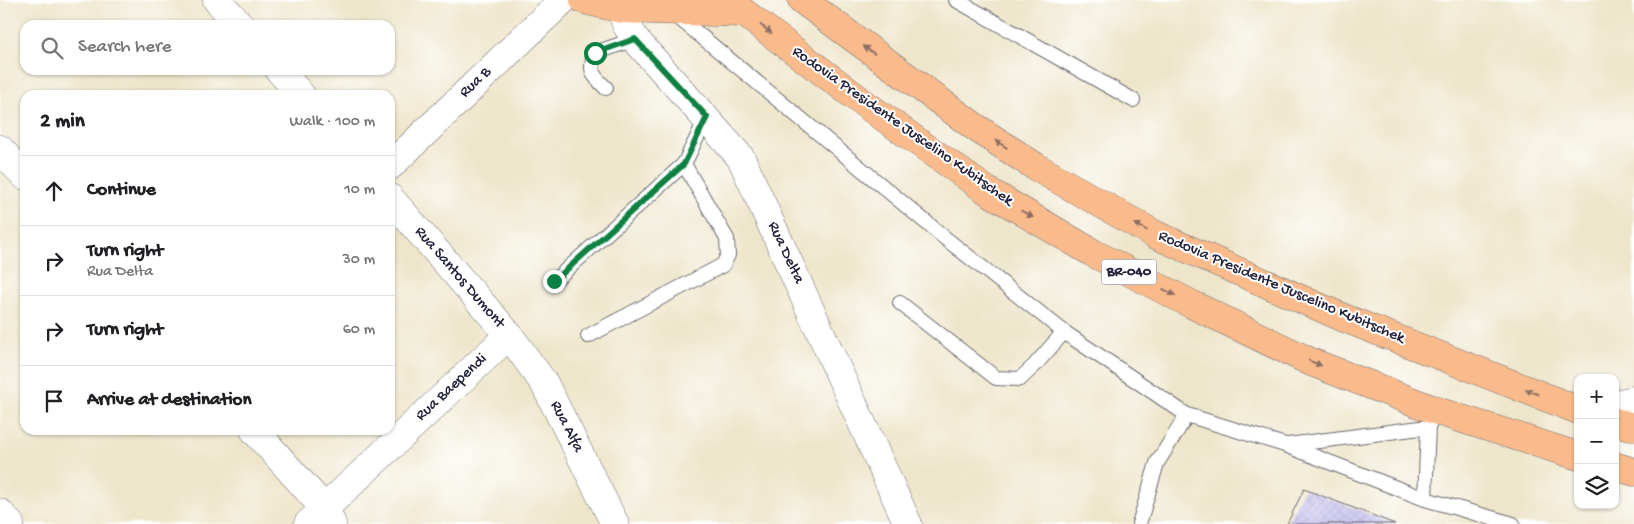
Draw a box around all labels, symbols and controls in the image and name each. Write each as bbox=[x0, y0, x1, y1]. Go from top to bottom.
search box bbox=[20, 20, 395, 75]
one-way arrow bbox=[759, 24, 772, 35]
icon: search bbox=[38, 34, 66, 62]
text: Search here bbox=[78, 36, 172, 59]
route start bbox=[584, 42, 607, 65]
street label: Rodovia Presidente Juscelino Kubitschek bbox=[788, 43, 1018, 212]
one-way arrow bbox=[863, 44, 876, 55]
street label: Rua B bbox=[456, 63, 496, 103]
text: 2 min bbox=[40, 110, 85, 135]
text: Walk · 100 m bbox=[289, 113, 375, 132]
one-way arrow bbox=[994, 140, 1008, 149]
icon: ahead bbox=[40, 177, 68, 205]
text: Continue bbox=[87, 179, 156, 202]
text: 10 m bbox=[344, 181, 375, 200]
one-way arrow bbox=[1020, 210, 1033, 219]
street label: Rua Delta bbox=[762, 219, 808, 288]
one-way arrow bbox=[1134, 222, 1148, 231]
street label: Rua Santos Dumont bbox=[410, 223, 509, 334]
street label: Rodovia Presidente Juscelino Kubitschek bbox=[1155, 227, 1409, 349]
text: Turn right bbox=[87, 240, 163, 263]
icon: right bbox=[40, 247, 68, 275]
text: 30 m bbox=[342, 251, 375, 270]
road number: BR-040 bbox=[1102, 260, 1156, 284]
text: Rua Delta bbox=[87, 263, 153, 282]
route end bbox=[543, 270, 566, 293]
one-way arrow bbox=[1162, 288, 1176, 297]
icon: right bbox=[40, 317, 68, 345]
text: Turn right bbox=[87, 319, 163, 342]
text: 60 m bbox=[343, 321, 375, 340]
street label: Rua Baependi bbox=[412, 350, 492, 426]
one-way arrow bbox=[1308, 359, 1323, 367]
map controls bbox=[1574, 374, 1619, 509]
button: + bbox=[1574, 374, 1619, 419]
icon: arrive bbox=[40, 387, 68, 415]
one-way arrow bbox=[1525, 388, 1540, 395]
text: Arrive at destination bbox=[87, 389, 251, 412]
street label: Rua Alfa bbox=[545, 398, 588, 457]
button: − bbox=[1574, 419, 1619, 464]
button: layers bbox=[1574, 464, 1619, 509]

